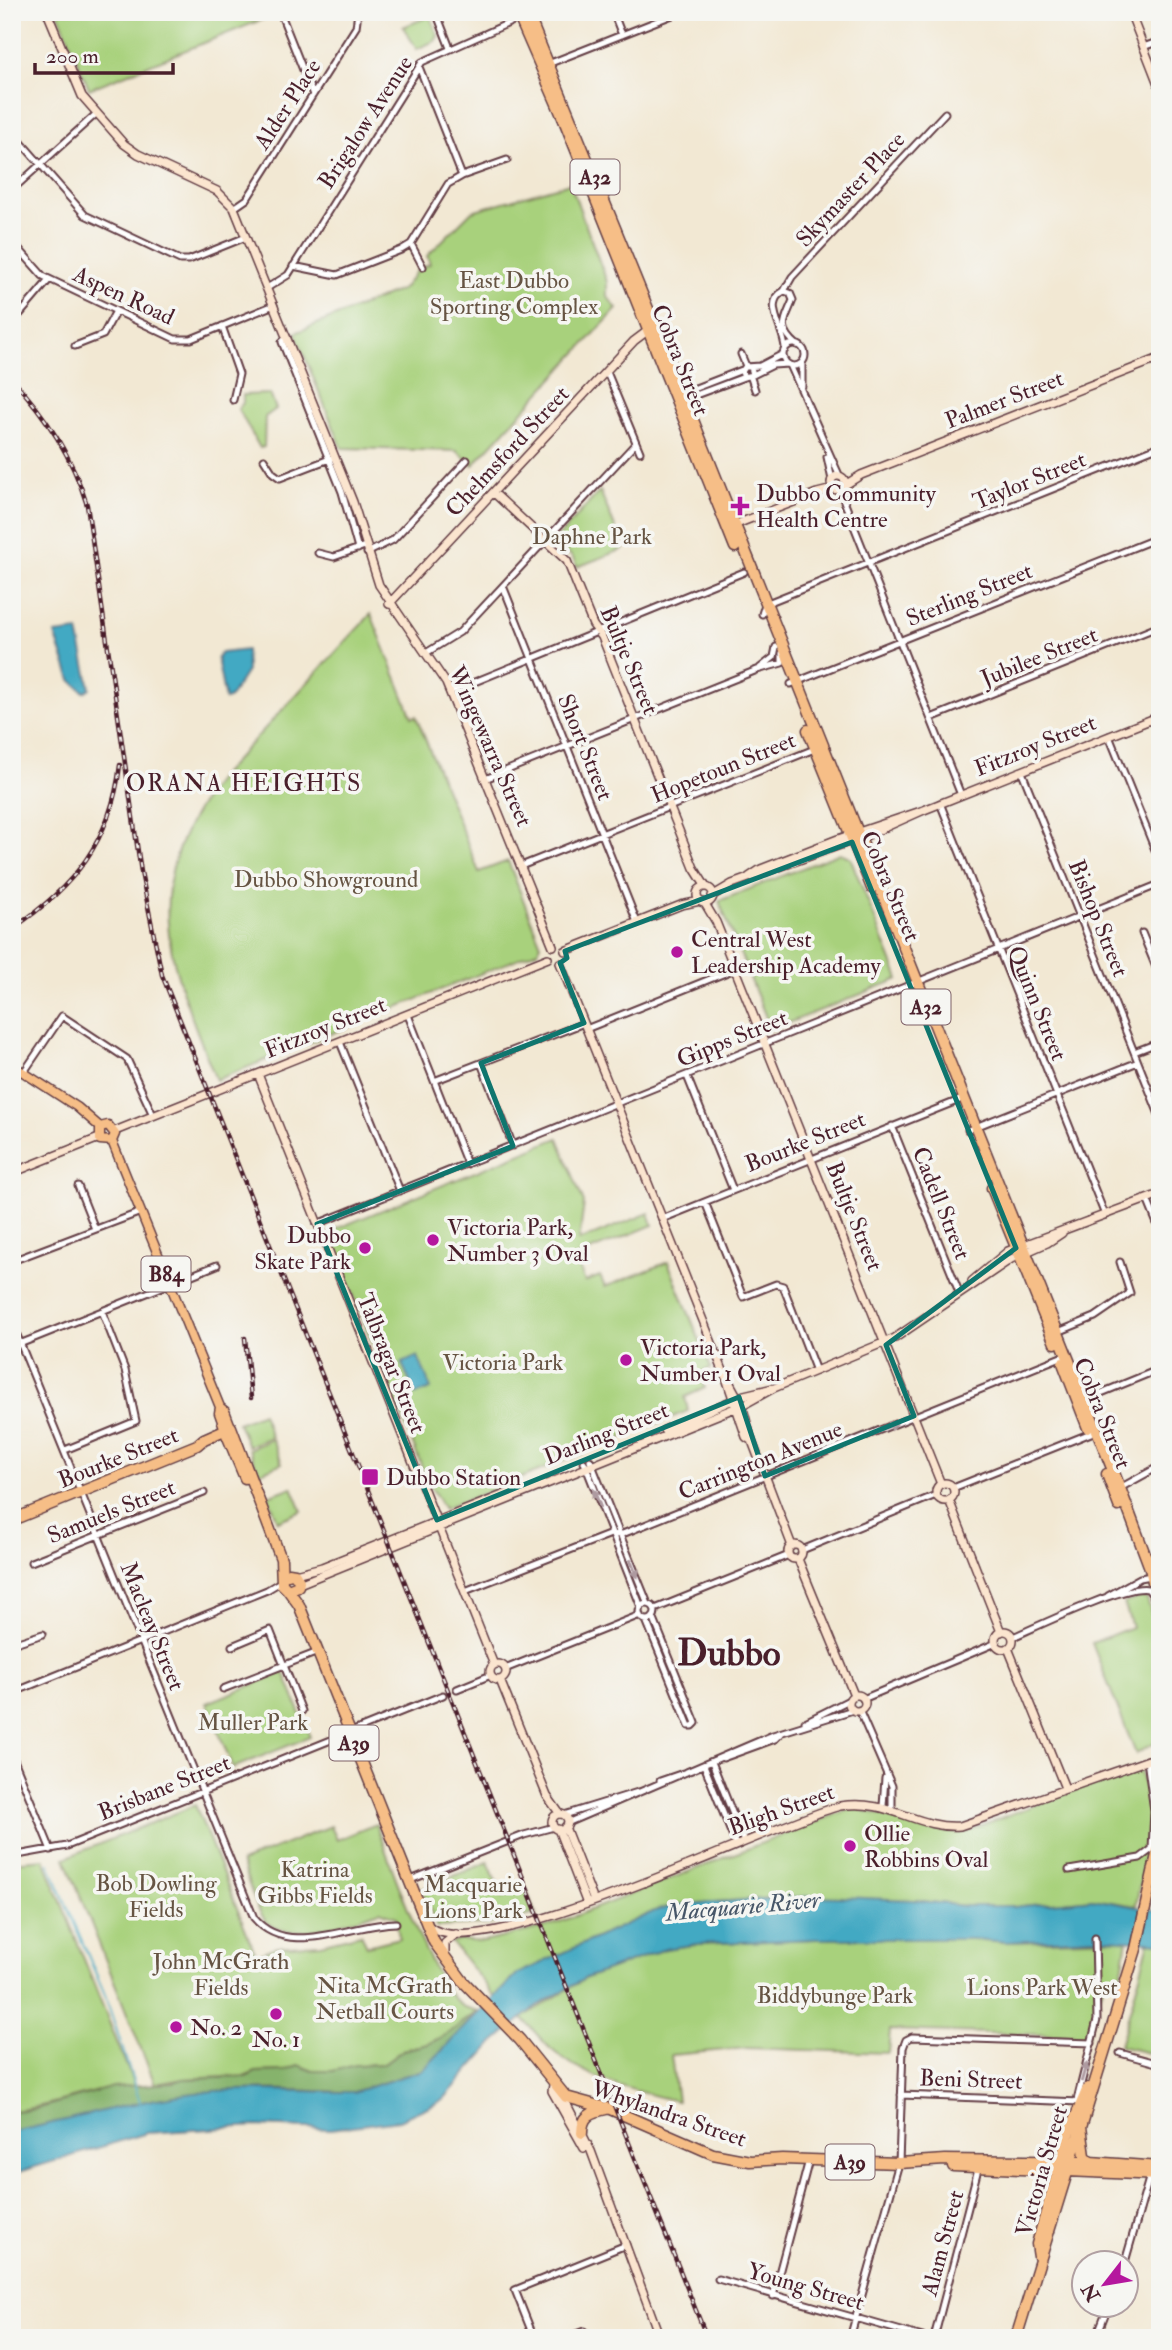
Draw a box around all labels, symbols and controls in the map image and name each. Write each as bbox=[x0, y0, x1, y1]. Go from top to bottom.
scale bar bbox=[35, 32, 173, 76]
text: 200 m bbox=[46, 43, 99, 70]
street label: Brigalow Avenue bbox=[312, 50, 419, 194]
street label: Alder Place bbox=[247, 53, 328, 156]
street label: Skymaster Place bbox=[790, 125, 911, 253]
road number: A32 bbox=[570, 160, 620, 194]
street label: Aspen Road bbox=[67, 259, 179, 332]
park label: East Dubbo Sporting Complex bbox=[430, 266, 598, 322]
street label: Cobra Street bbox=[645, 300, 716, 420]
street label: Palmer Street bbox=[941, 364, 1067, 435]
street label: Chelmsford Street bbox=[439, 380, 575, 523]
street label: Taylor Street bbox=[968, 445, 1090, 516]
place label: Dubbo Community Health Centre bbox=[756, 479, 937, 534]
marker: Dubbo Community Health Centre bbox=[730, 496, 750, 516]
park label: Daphne Park bbox=[532, 522, 652, 552]
street label: Sterling Street bbox=[902, 556, 1037, 633]
street label: Bultje Street bbox=[594, 601, 665, 719]
street label: Jubilee Street bbox=[976, 620, 1102, 693]
street label: Wingewarra Street bbox=[442, 660, 539, 831]
street label: Short Street bbox=[551, 690, 620, 805]
street label: Fitzroy Street bbox=[970, 708, 1100, 783]
street label: Hopetoun Street bbox=[647, 725, 800, 811]
district label: ORANA HEIGHTS bbox=[126, 768, 362, 799]
street label: Cobra Street bbox=[854, 826, 927, 946]
street label: Bishop Street bbox=[1061, 855, 1135, 981]
park label: Dubbo Showground bbox=[234, 865, 418, 894]
place label: Central West Leadership Academy bbox=[691, 925, 881, 981]
street label: Quinn Street bbox=[1001, 941, 1074, 1065]
marker: Central West Leadership Academy bbox=[669, 944, 685, 960]
street label: Fitzroy Street bbox=[260, 990, 390, 1065]
road number: A32 bbox=[902, 990, 950, 1024]
street label: Gipps Street bbox=[673, 1003, 792, 1075]
street label: Bourke Street bbox=[741, 1104, 870, 1179]
street label: Cadell Street bbox=[906, 1142, 977, 1264]
street label: Bultje Street bbox=[819, 1157, 890, 1275]
place label: Victoria Park, Number 3 Oval bbox=[447, 1213, 589, 1268]
place label: Dubbo Skate Park bbox=[254, 1221, 351, 1276]
marker: Victoria Park, Number 3 Oval bbox=[425, 1232, 441, 1248]
marker: Dubbo Skate Park bbox=[357, 1240, 373, 1256]
road number: B84 bbox=[142, 1256, 190, 1292]
street label: Talbragar Street bbox=[350, 1289, 433, 1438]
place label: Victoria Park, Number 1 Oval bbox=[640, 1333, 781, 1388]
park label: Victoria Park bbox=[443, 1348, 563, 1377]
marker: Victoria Park, Number 1 Oval bbox=[618, 1352, 634, 1368]
street label: Cobra Street bbox=[1067, 1353, 1138, 1473]
street label: Darling Street bbox=[539, 1395, 673, 1472]
street label: Carrington Avenue bbox=[674, 1414, 847, 1507]
street label: Bourke Street bbox=[54, 1420, 183, 1495]
one-way arrow bbox=[878, 1421, 899, 1432]
place label: Dubbo Station bbox=[386, 1463, 521, 1492]
marker: Dubbo Station bbox=[360, 1467, 380, 1487]
street label: Samuels Street bbox=[43, 1473, 179, 1550]
one-way arrow bbox=[591, 1488, 602, 1509]
street label: Macleay Street bbox=[114, 1558, 191, 1695]
one-way arrow bbox=[629, 1558, 640, 1579]
district label: Dubbo bbox=[677, 1630, 781, 1677]
park label: Muller Park bbox=[198, 1708, 308, 1737]
road number: A39 bbox=[330, 1726, 378, 1760]
street label: Brisbane Street bbox=[94, 1748, 235, 1827]
street label: Bligh Street bbox=[724, 1777, 838, 1842]
place label: Ollie Robbins Oval bbox=[864, 1819, 988, 1874]
marker: Ollie Robbins Oval bbox=[842, 1838, 858, 1854]
park label: Katrina Gibbs Fields bbox=[257, 1855, 373, 1910]
park label: Bob Dowling Fields bbox=[95, 1869, 217, 1924]
park label: Macquarie Lions Park bbox=[423, 1870, 523, 1925]
water label: Macquarie River bbox=[662, 1884, 823, 1929]
park label: John McGrath Fields bbox=[152, 1947, 289, 2002]
park label: Nita McGrath Netball Courts bbox=[316, 1971, 454, 2026]
park label: Lions Park West bbox=[966, 1973, 1118, 2002]
park label: Biddybunge Park bbox=[757, 1981, 913, 2010]
marker: No. 1 bbox=[268, 2006, 284, 2022]
place label: No. 2 bbox=[190, 2013, 242, 2042]
marker: No. 2 bbox=[168, 2019, 184, 2035]
place label: No. 1 bbox=[252, 2025, 300, 2054]
one-way arrow bbox=[1079, 2061, 1090, 2083]
street label: Beni Street bbox=[919, 2063, 1023, 2096]
street label: Whylandra Street bbox=[586, 2073, 750, 2154]
street label: Victoria Street bbox=[1009, 2103, 1074, 2240]
road number: A39 bbox=[826, 2144, 874, 2180]
street label: Alam Street bbox=[914, 2187, 970, 2300]
north arrow bbox=[1070, 2248, 1140, 2318]
street label: Young Street bbox=[744, 2256, 868, 2317]
text: N bbox=[1076, 2278, 1106, 2307]

